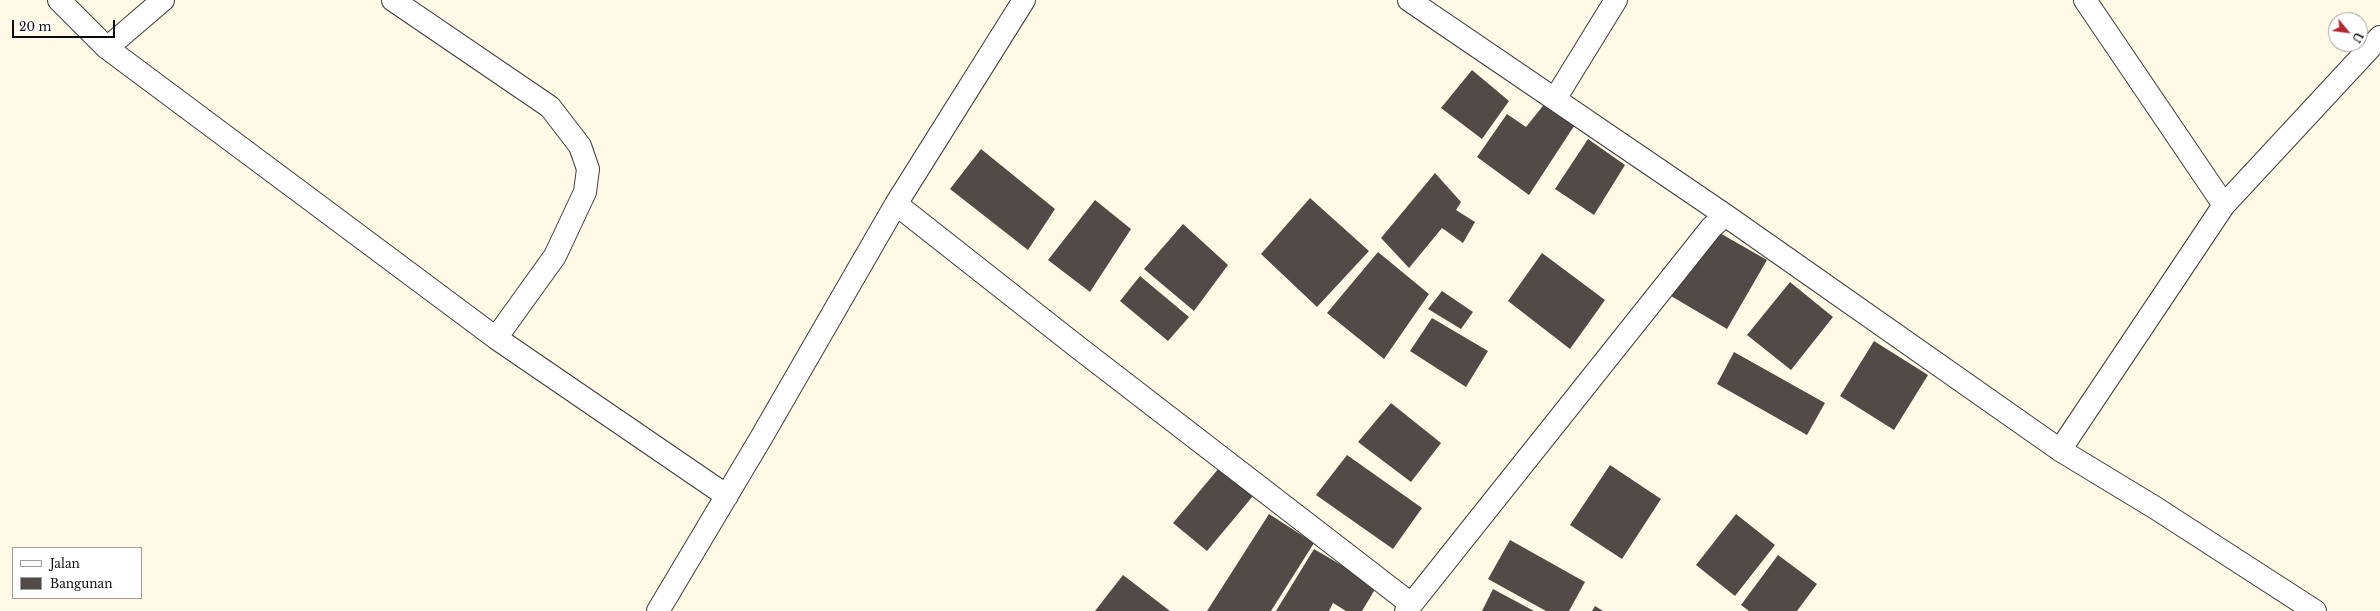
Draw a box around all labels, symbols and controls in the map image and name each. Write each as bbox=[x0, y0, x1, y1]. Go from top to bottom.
scale bar bbox=[14, 12, 117, 38]
north arrow bbox=[2328, 12, 2368, 52]
text: 20 m bbox=[19, 19, 51, 34]
text: U bbox=[2349, 30, 2366, 45]
legend bbox=[12, 547, 142, 599]
text: Jalan bbox=[50, 556, 80, 571]
text: Bangunan bbox=[50, 576, 113, 591]

